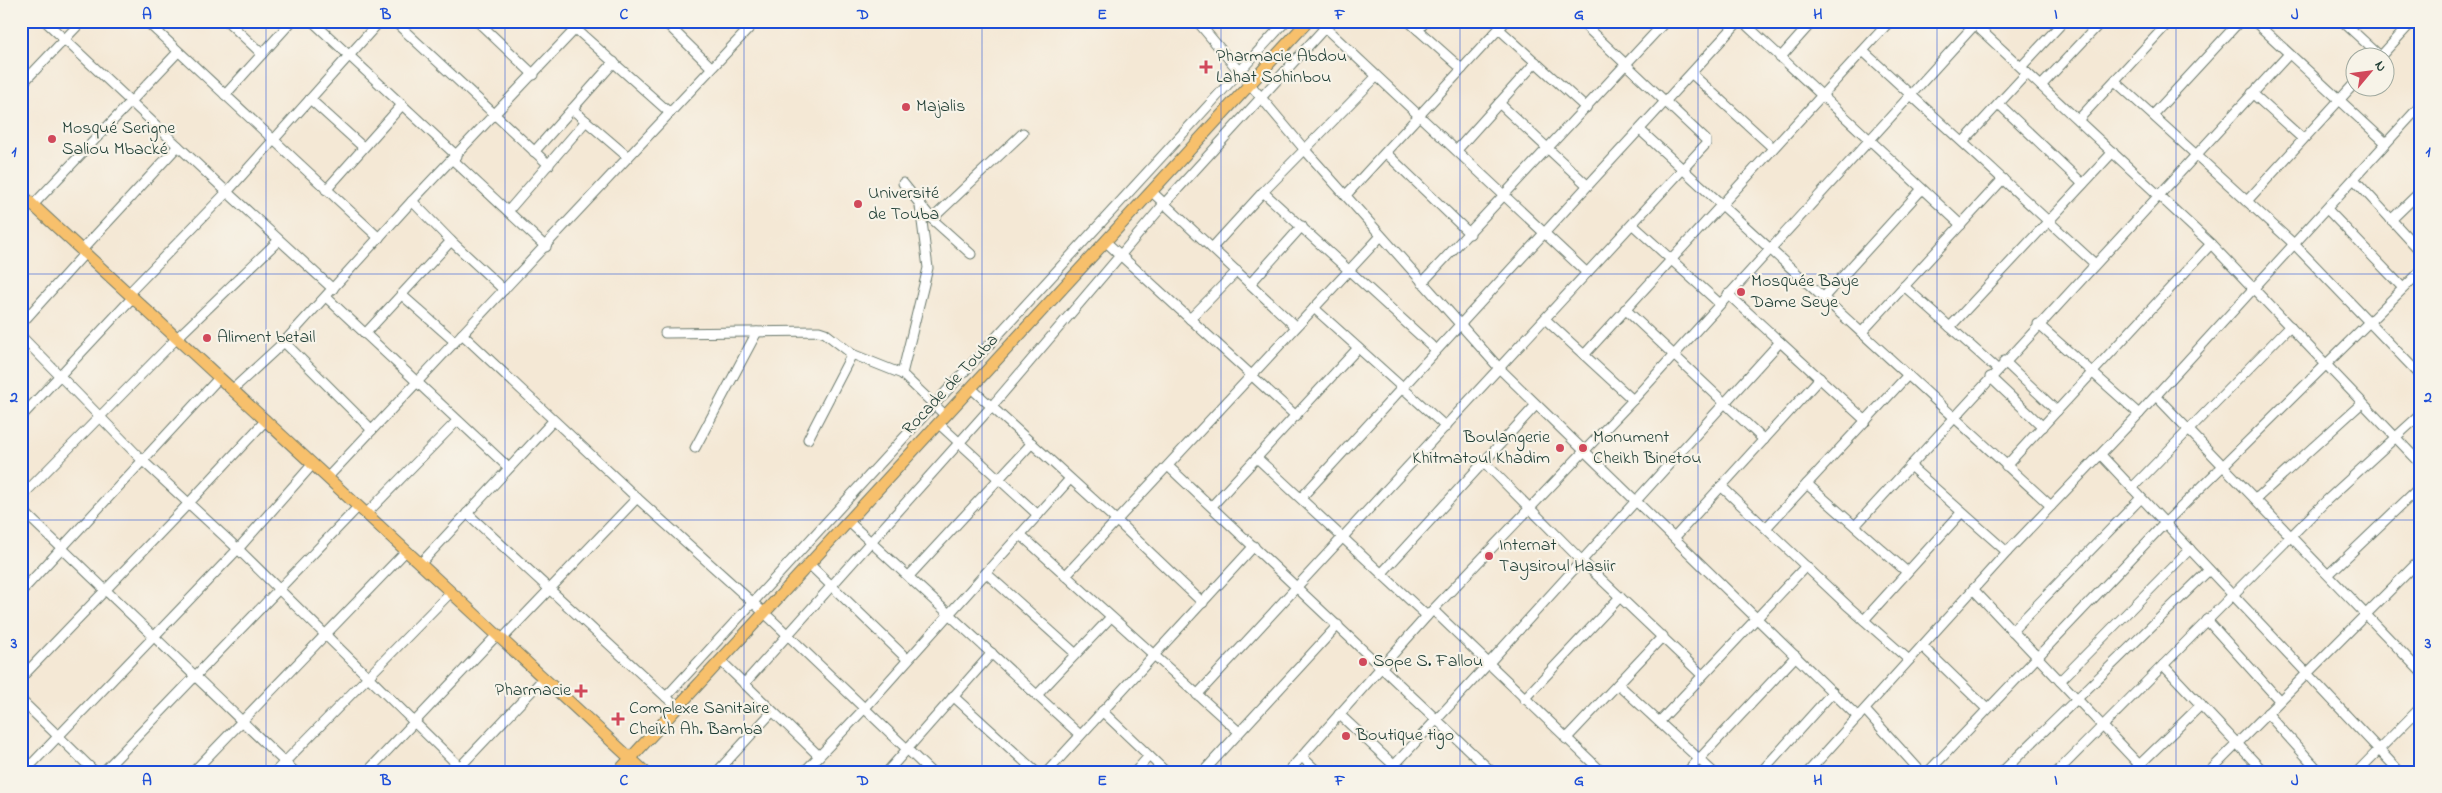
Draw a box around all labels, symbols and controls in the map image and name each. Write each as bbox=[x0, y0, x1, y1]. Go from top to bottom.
text: A bbox=[142, 3, 152, 27]
text: B bbox=[380, 3, 392, 27]
text: C bbox=[620, 3, 629, 27]
text: D bbox=[856, 3, 869, 27]
text: E bbox=[1097, 3, 1107, 27]
text: F bbox=[1334, 3, 1346, 27]
text: G bbox=[1574, 3, 1584, 27]
text: H bbox=[1813, 3, 1823, 27]
text: I bbox=[2054, 3, 2058, 27]
text: J bbox=[2291, 3, 2299, 27]
place label: Pharmacie Abdou Lahat Sohinbou bbox=[1216, 44, 1347, 91]
north arrow bbox=[2344, 48, 2394, 98]
text: N bbox=[2369, 57, 2392, 76]
marker: Pharmacie Abdou Lahat Sohinbou bbox=[1200, 61, 1212, 73]
place label: Majalis bbox=[916, 94, 965, 120]
marker: Majalis bbox=[900, 101, 912, 113]
place label: Mosqué Serigne Saliou Mbacké bbox=[62, 116, 176, 163]
marker: Mosqué Serigne Saliou Mbacké bbox=[46, 133, 58, 145]
text: 1 bbox=[11, 140, 17, 164]
text: 1 bbox=[2425, 140, 2431, 164]
place label: Université de Touba bbox=[868, 181, 940, 228]
marker: Université de Touba bbox=[852, 198, 864, 210]
place label: Mosquée Baye Dame Seye bbox=[1750, 269, 1860, 316]
marker: Mosquée Baye Dame Seye bbox=[1735, 286, 1747, 298]
place label: Aliment betail bbox=[217, 325, 315, 351]
street label: Rocade de Touba bbox=[897, 328, 1005, 442]
marker: Aliment betail bbox=[201, 332, 213, 344]
text: 2 bbox=[9, 386, 18, 410]
text: 2 bbox=[2423, 386, 2432, 410]
place label: Boulangerie Khitmatoul Khadim bbox=[1412, 425, 1551, 472]
place label: Monument Cheikh Binetou bbox=[1593, 425, 1702, 472]
marker: Boulangerie Khitmatoul Khadim bbox=[1554, 442, 1566, 454]
marker: Monument Cheikh Binetou bbox=[1577, 442, 1589, 454]
place label: Internat Taysiroul Hasiir bbox=[1499, 533, 1616, 580]
marker: Internat Taysiroul Hasiir bbox=[1483, 550, 1495, 562]
text: 3 bbox=[10, 632, 18, 656]
text: 3 bbox=[2424, 632, 2432, 656]
place label: Sope S. Fallou bbox=[1373, 649, 1483, 675]
marker: Sope S. Fallou bbox=[1357, 656, 1369, 668]
place label: Pharmacie bbox=[495, 678, 572, 704]
marker: Pharmacie bbox=[575, 685, 587, 697]
place label: Complexe Sanitaire Cheikh Ah. Bamba bbox=[629, 696, 770, 743]
marker: Complexe Sanitaire Cheikh Ah. Bamba bbox=[611, 712, 625, 726]
place label: Boutique tigo bbox=[1355, 723, 1454, 750]
marker: Boutique tigo bbox=[1340, 730, 1352, 742]
text: A bbox=[142, 769, 152, 793]
text: B bbox=[380, 769, 392, 793]
text: C bbox=[620, 769, 629, 793]
text: D bbox=[856, 769, 869, 793]
text: E bbox=[1097, 769, 1107, 793]
text: F bbox=[1334, 769, 1346, 793]
text: G bbox=[1574, 769, 1584, 793]
text: H bbox=[1813, 769, 1823, 793]
text: I bbox=[2054, 769, 2058, 793]
text: J bbox=[2291, 769, 2299, 793]

